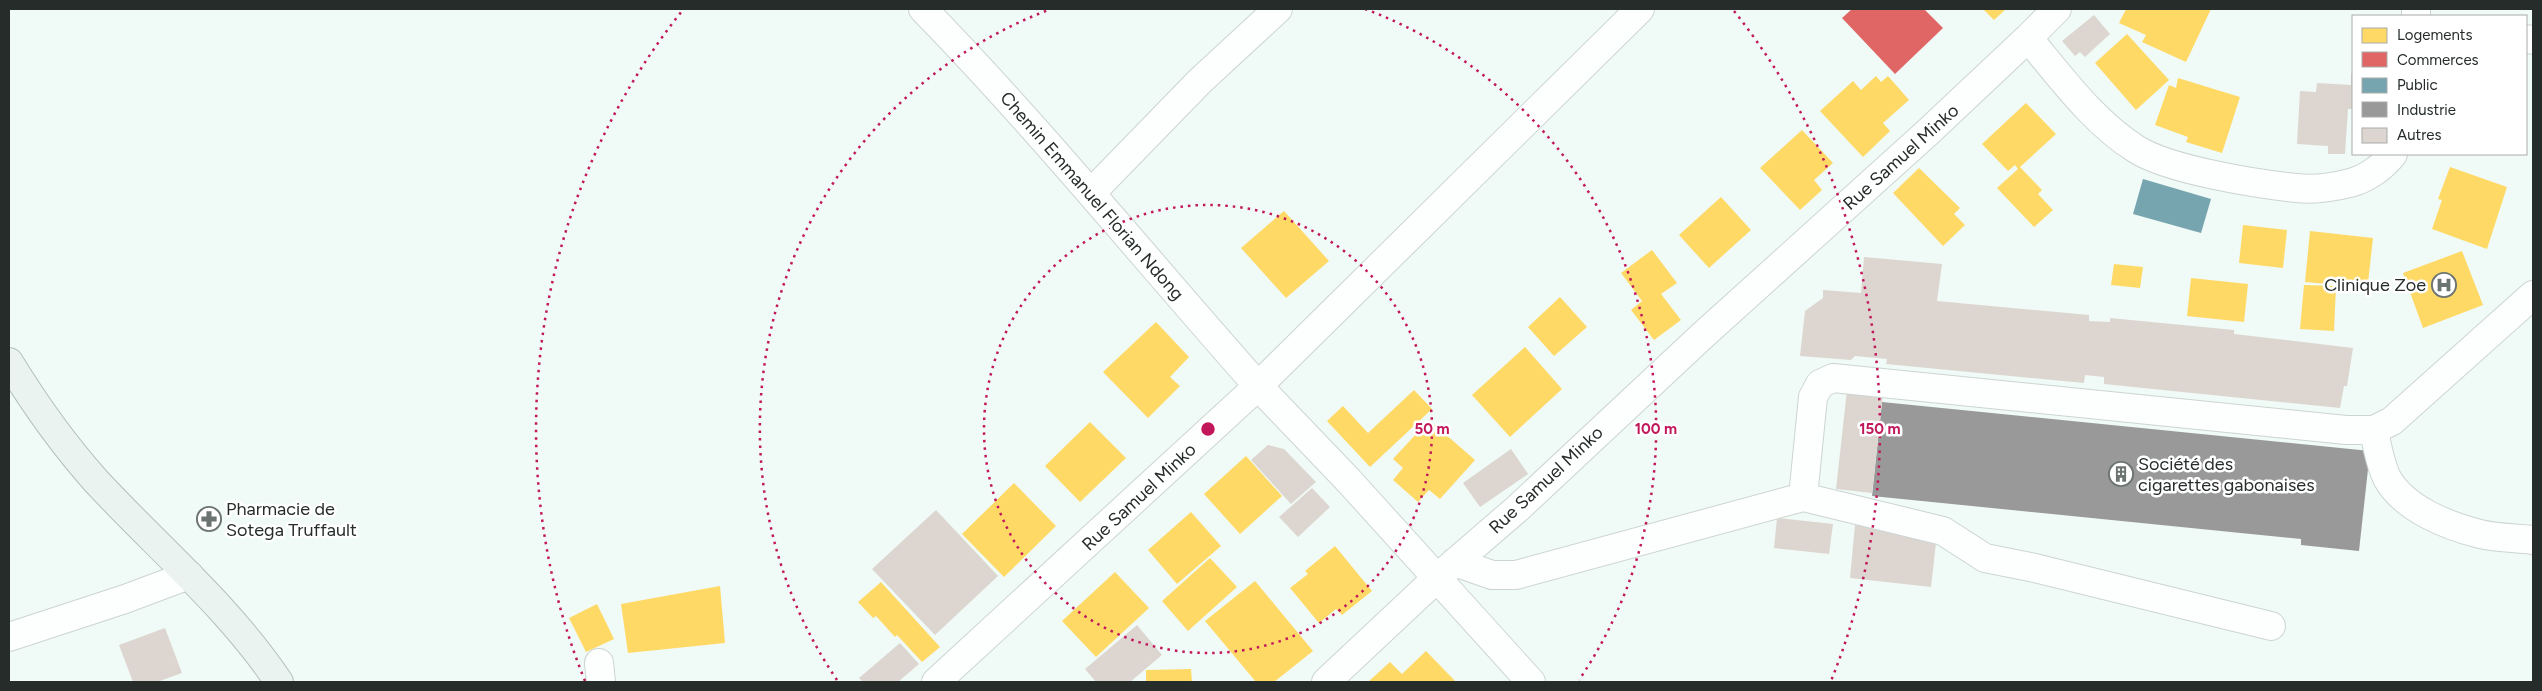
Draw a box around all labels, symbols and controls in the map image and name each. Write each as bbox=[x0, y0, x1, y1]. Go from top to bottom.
legend bbox=[2352, 15, 2527, 155]
text: Logements bbox=[2397, 26, 2472, 44]
text: Commerces bbox=[2397, 51, 2479, 69]
text: Public bbox=[2397, 76, 2438, 94]
street label: Chemin Emmanuel Florian Ndong bbox=[995, 87, 1189, 305]
street label: Rue Samuel Minko bbox=[1839, 99, 1963, 215]
text: Industrie bbox=[2397, 101, 2456, 119]
text: Autres bbox=[2397, 126, 2441, 144]
hospital icon: Clinique Zoe bbox=[2431, 272, 2457, 298]
place label: Clinique Zoe bbox=[2324, 274, 2426, 296]
centre of rings bbox=[1199, 420, 1217, 438]
text: 50 m bbox=[1414, 420, 1450, 438]
text: 100 m bbox=[1635, 420, 1677, 438]
text: 150 m bbox=[1859, 420, 1901, 438]
street label: Rue Samuel Minko bbox=[1484, 422, 1608, 538]
street label: Rue Samuel Minko bbox=[1077, 439, 1201, 555]
place label: Société des cigarettes gabonaises bbox=[2138, 453, 2315, 496]
building icon: Société des cigarettes gabonaises bbox=[2108, 461, 2134, 487]
place label: Pharmacie de Sotega Truffault bbox=[226, 498, 357, 541]
pharmacy icon: Pharmacie de Sotega Truffault bbox=[196, 506, 222, 532]

